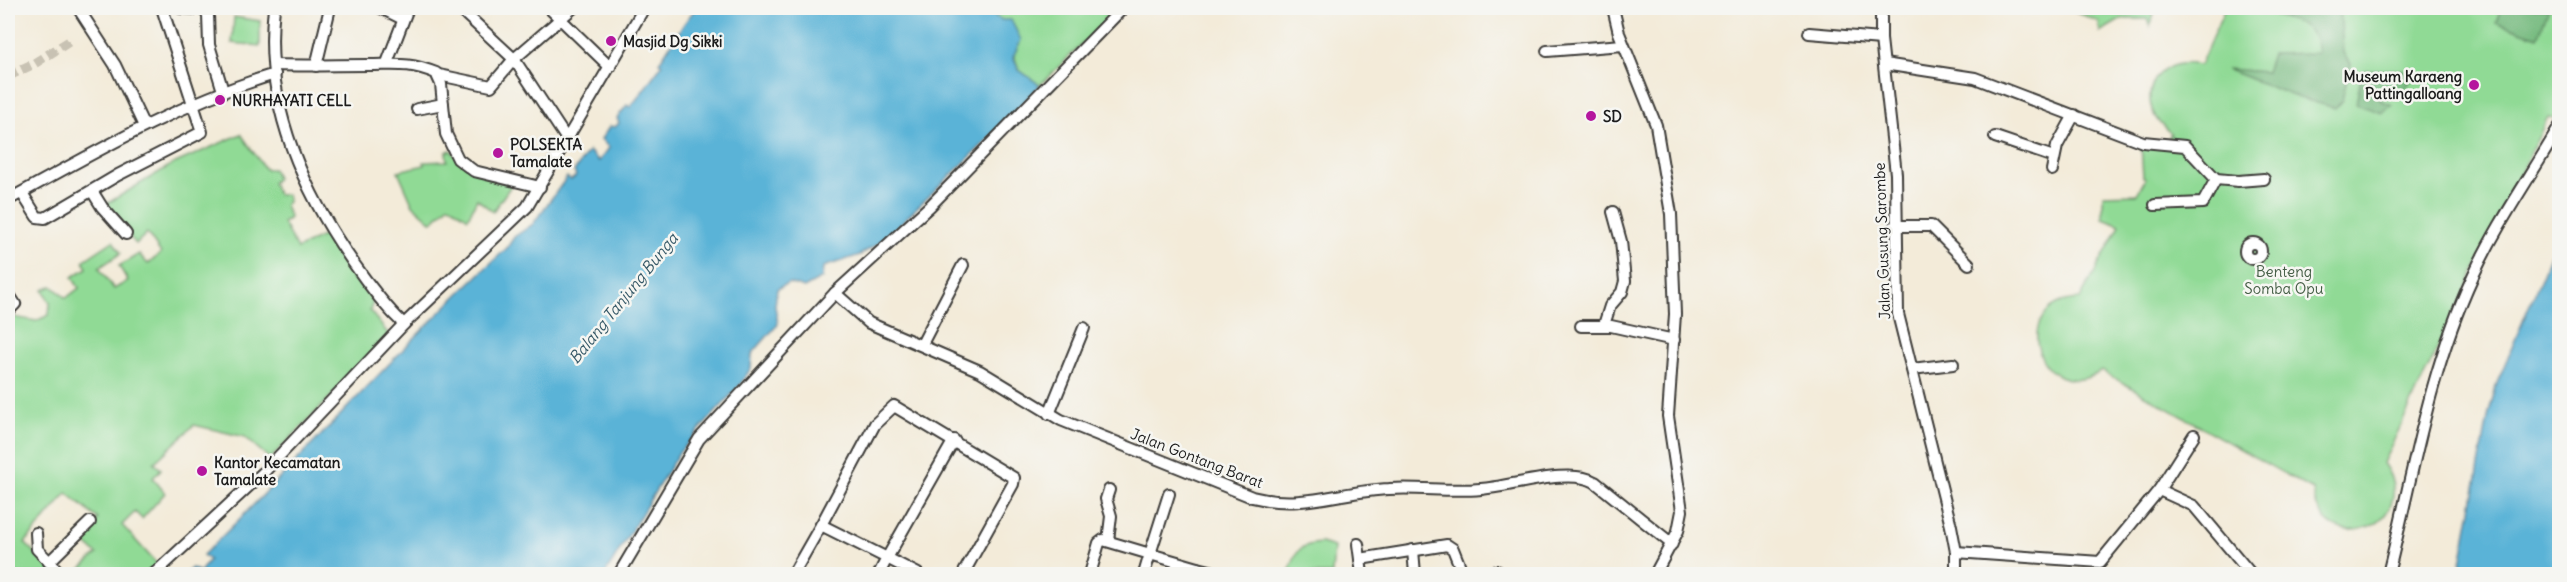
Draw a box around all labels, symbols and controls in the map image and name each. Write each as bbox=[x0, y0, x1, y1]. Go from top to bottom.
place label: Masjid Dg Sikki bbox=[623, 32, 722, 52]
marker: Masjid Dg Sikki bbox=[604, 34, 618, 48]
place label: Museum Karaeng Pattingalloang bbox=[2343, 67, 2462, 104]
marker: Museum Karaeng Pattingalloang bbox=[2467, 78, 2481, 92]
place label: NURHAYATI CELL bbox=[232, 91, 351, 110]
marker: NURHAYATI CELL bbox=[213, 93, 227, 107]
place label: SD bbox=[1603, 107, 1622, 126]
marker: SD bbox=[1584, 109, 1598, 123]
place label: POLSEKTA Tamalate bbox=[510, 135, 582, 171]
marker: POLSEKTA Tamalate bbox=[491, 146, 505, 160]
street label: Jalan Gusung Sarombe bbox=[1870, 162, 1894, 320]
water label: Balang Tanjung Bunga bbox=[564, 228, 682, 367]
park label: Benteng Somba Opu bbox=[2244, 262, 2324, 298]
street label: Jalan Gontang Barat bbox=[1128, 424, 1266, 492]
place label: Kantor Kecamatan Tamalate bbox=[214, 453, 341, 489]
marker: Kantor Kecamatan Tamalate bbox=[195, 464, 209, 478]

